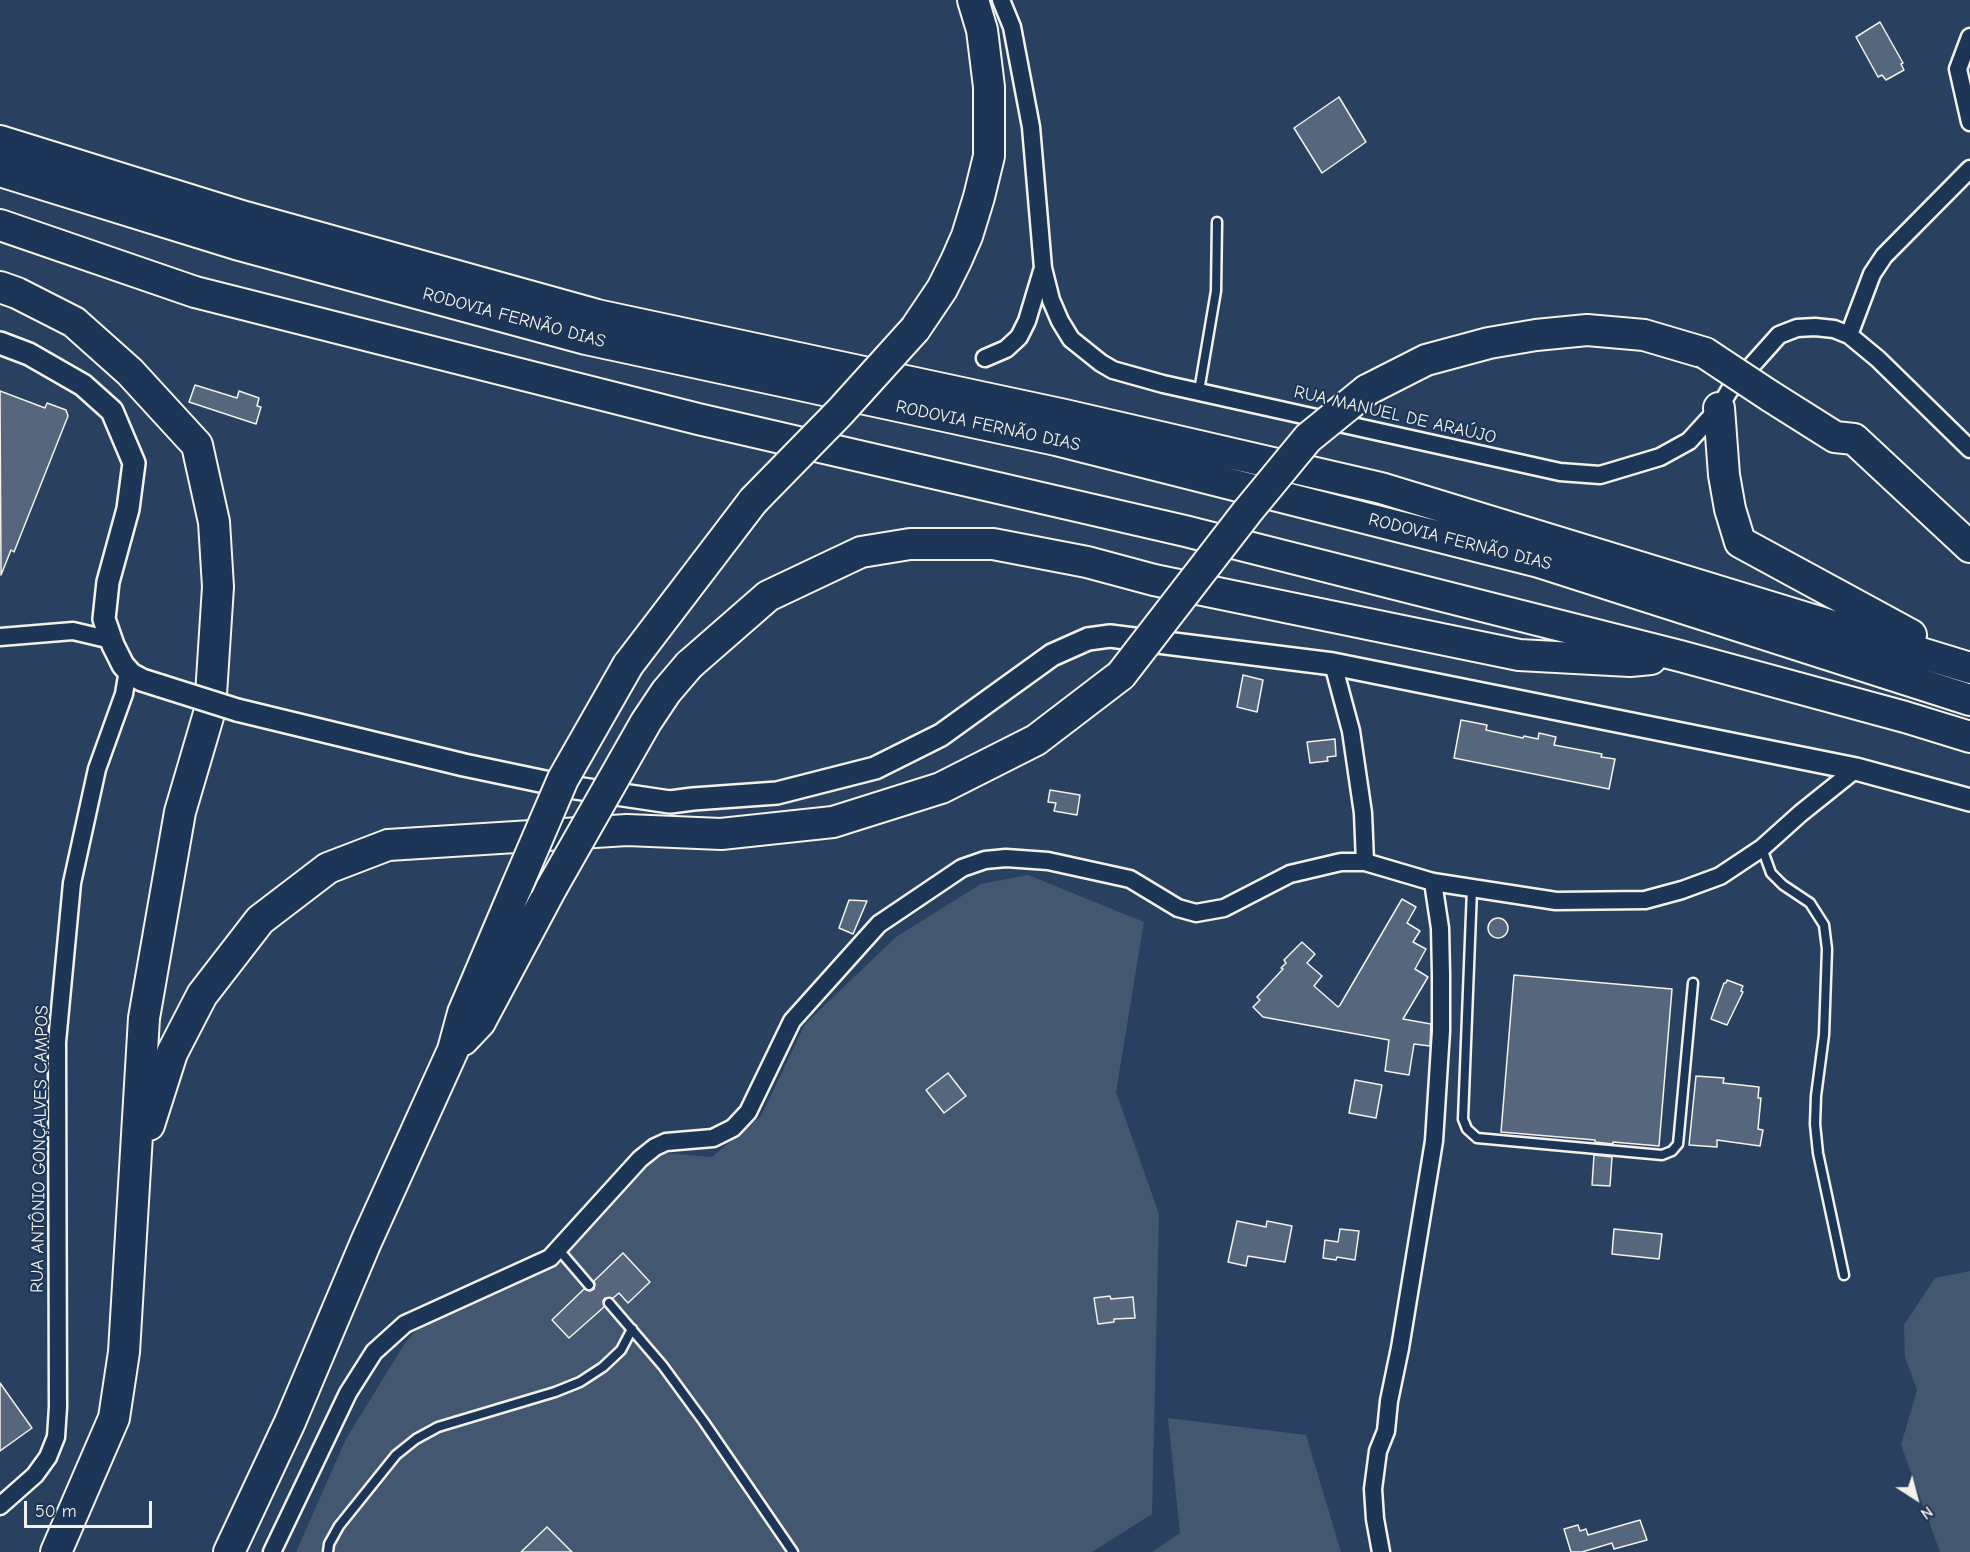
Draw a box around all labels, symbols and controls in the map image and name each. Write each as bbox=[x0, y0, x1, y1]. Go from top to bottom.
street label: RODOVIA FERNÃO DIAS bbox=[420, 283, 608, 353]
street label: RUA MANUEL DE ARAÚJO bbox=[1292, 381, 1498, 449]
street label: RODOVIA FERNÃO DIAS bbox=[894, 396, 1082, 456]
street label: RODOVIA FERNÃO DIAS bbox=[1366, 509, 1554, 575]
street label: RUA ANTÔNIO GONÇALVES CAMPOS bbox=[27, 1005, 53, 1293]
north arrow bbox=[1886, 1468, 1946, 1528]
scale bar bbox=[27, 1489, 154, 1527]
text: 50 m bbox=[35, 1501, 77, 1522]
text: N bbox=[1917, 1502, 1936, 1523]

